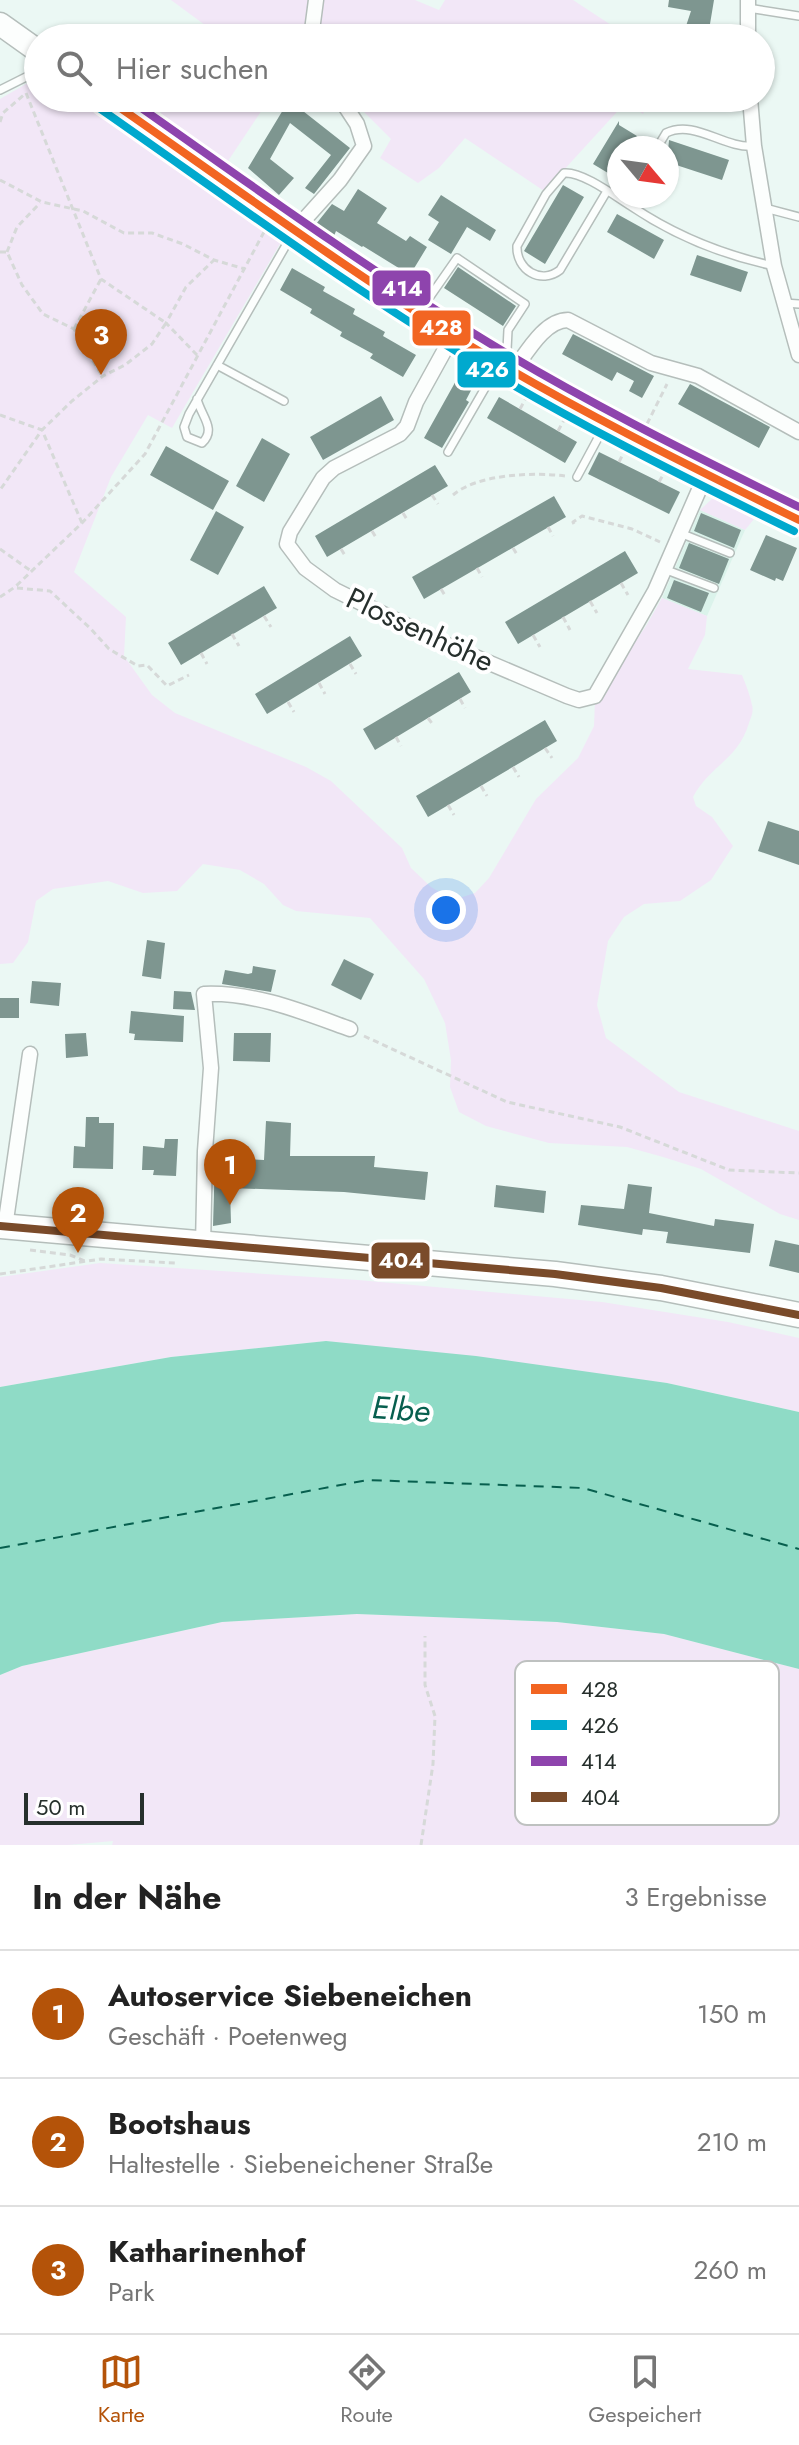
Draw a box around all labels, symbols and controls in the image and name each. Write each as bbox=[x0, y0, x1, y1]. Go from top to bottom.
search box bbox=[24, 24, 775, 112]
icon: search bbox=[52, 46, 96, 90]
text: Hier suchen bbox=[116, 47, 269, 90]
north arrow bbox=[607, 136, 679, 208]
line badge: 414 bbox=[371, 269, 432, 307]
text: 414 bbox=[381, 272, 423, 304]
pin: 3 bbox=[75, 309, 127, 375]
line badge: 428 bbox=[411, 309, 472, 347]
text: 428 bbox=[419, 311, 463, 343]
line badge: 426 bbox=[456, 350, 517, 389]
text: 426 bbox=[465, 353, 509, 385]
street label: Plossenhöhe bbox=[339, 577, 501, 683]
your location bbox=[426, 890, 466, 930]
pin: 1 bbox=[204, 1139, 256, 1205]
pin: 2 bbox=[52, 1187, 104, 1253]
line badge: 404 bbox=[370, 1241, 431, 1280]
text: 404 bbox=[378, 1244, 424, 1276]
water label: Elbe bbox=[371, 1384, 431, 1434]
legend bbox=[515, 1661, 779, 1825]
text: 428 bbox=[581, 1673, 618, 1705]
text: 426 bbox=[581, 1709, 619, 1741]
text: 414 bbox=[581, 1745, 617, 1777]
text: 404 bbox=[581, 1781, 620, 1813]
scale bar bbox=[24, 1789, 144, 1825]
text: 50 m bbox=[36, 1791, 85, 1823]
text: In der Nähe bbox=[32, 1873, 222, 1922]
text: 3 Ergebnisse bbox=[624, 1878, 767, 1916]
text: Autoservice Siebeneichen bbox=[108, 1974, 472, 2017]
text: 1 bbox=[51, 1995, 65, 2033]
text: 150 m bbox=[697, 1995, 767, 2033]
text: Geschäft · Poetenweg bbox=[108, 2017, 348, 2055]
text: Bootshaus bbox=[108, 2102, 251, 2145]
text: 2 bbox=[49, 2123, 67, 2161]
text: 210 m bbox=[697, 2123, 767, 2161]
text: Haltestelle · Siebeneichener Straße bbox=[108, 2145, 493, 2183]
text: Katharinenhof bbox=[108, 2230, 305, 2273]
text: 3 bbox=[50, 2251, 66, 2289]
text: 260 m bbox=[694, 2251, 767, 2289]
text: Park bbox=[108, 2273, 154, 2311]
tab: Karte bbox=[98, 2350, 145, 2430]
tab: Route bbox=[340, 2350, 393, 2430]
tab: Gespeichert bbox=[588, 2350, 701, 2430]

